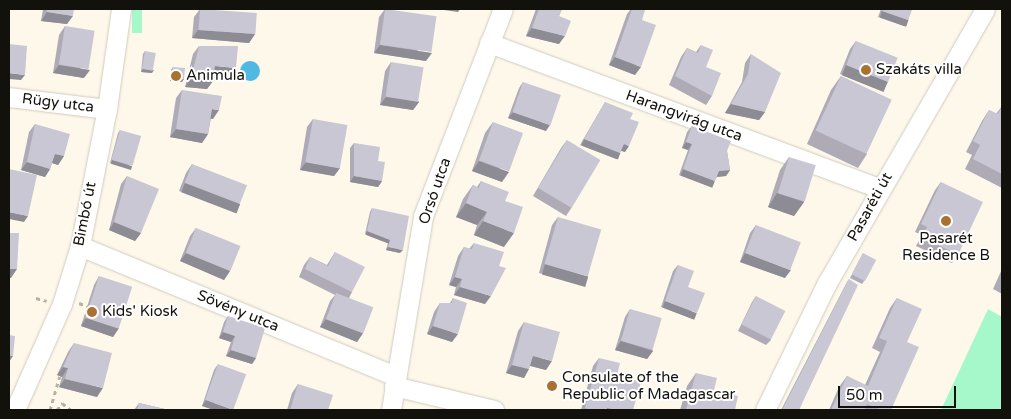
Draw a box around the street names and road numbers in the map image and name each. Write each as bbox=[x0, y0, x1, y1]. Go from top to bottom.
street label: Harangvirág utca bbox=[623, 87, 745, 145]
street label: Rügy utca bbox=[21, 90, 95, 116]
street label: Orsó utca bbox=[415, 155, 455, 227]
street label: Pasaréti út bbox=[844, 169, 896, 245]
street label: Bimbó út bbox=[70, 180, 100, 248]
street label: Sövény utca bbox=[194, 286, 282, 336]

